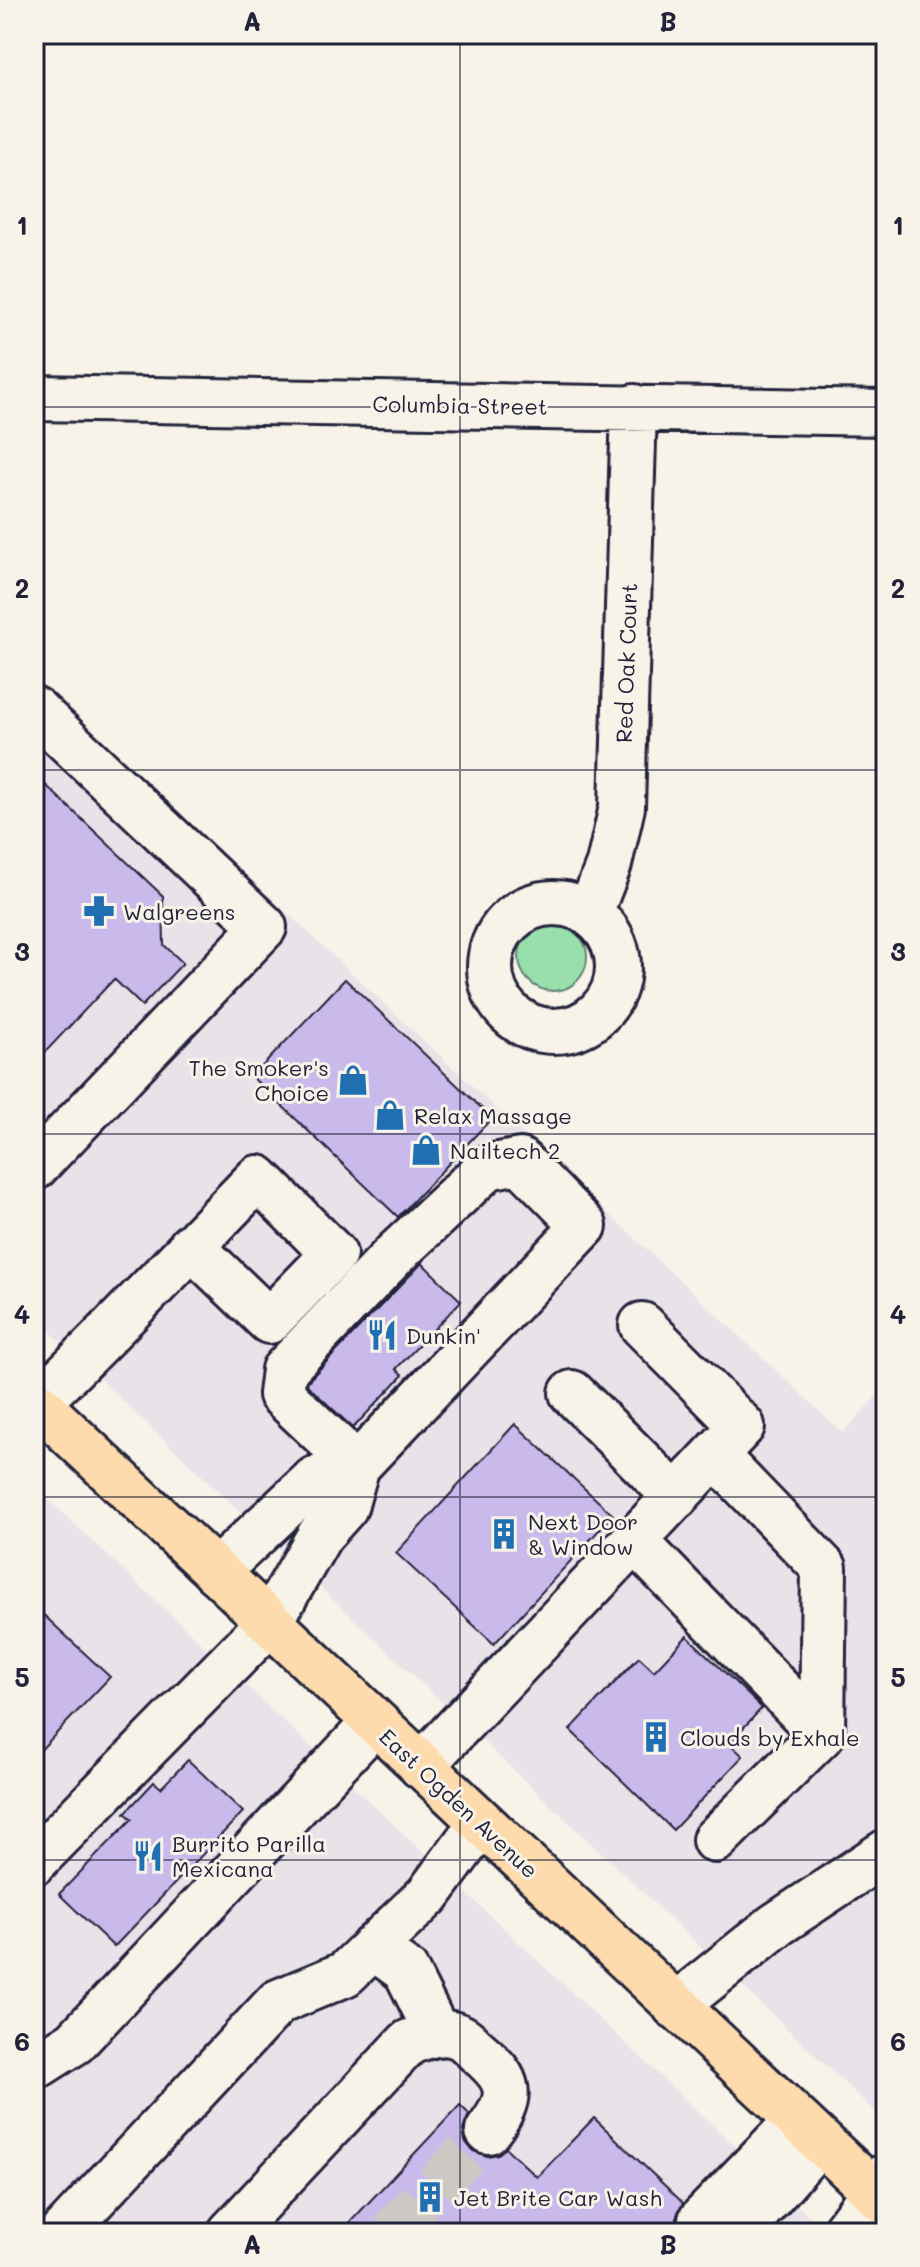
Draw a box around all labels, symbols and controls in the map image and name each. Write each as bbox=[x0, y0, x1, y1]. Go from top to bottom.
text: A bbox=[243, 4, 261, 38]
text: B bbox=[659, 4, 677, 38]
text: 1 bbox=[16, 208, 28, 242]
text: 1 bbox=[892, 208, 904, 242]
street label: Columbia Street bbox=[372, 389, 548, 421]
text: 2 bbox=[15, 571, 29, 605]
text: 2 bbox=[891, 571, 905, 605]
street label: Red Oak Court bbox=[609, 583, 643, 743]
pharmacy icon: Walgreens bbox=[82, 894, 116, 928]
place label: Walgreens bbox=[123, 897, 235, 926]
text: 3 bbox=[14, 934, 30, 968]
text: 3 bbox=[890, 934, 906, 968]
place label: The Smoker's Choice bbox=[189, 1053, 329, 1107]
shop icon: The Smoker's Choice bbox=[336, 1063, 370, 1097]
shop icon: Relax Massage bbox=[373, 1098, 407, 1132]
place label: Relax Massage bbox=[414, 1101, 572, 1130]
shop icon: Nailtech 2 bbox=[409, 1133, 443, 1167]
place label: Nailtech 2 bbox=[450, 1136, 560, 1165]
text: 4 bbox=[14, 1297, 30, 1331]
text: 4 bbox=[890, 1297, 906, 1331]
restaurant icon: Dunkin' bbox=[365, 1318, 399, 1352]
place label: Dunkin' bbox=[406, 1321, 481, 1350]
place label: Next Door & Window bbox=[528, 1507, 638, 1561]
building icon: Next Door & Window bbox=[487, 1517, 521, 1551]
text: 5 bbox=[14, 1660, 30, 1694]
text: 5 bbox=[890, 1660, 906, 1694]
building icon: Clouds by Exhale bbox=[639, 1720, 673, 1754]
street label: East Ogden Avenue bbox=[373, 1722, 545, 1884]
place label: Clouds by Exhale bbox=[680, 1723, 860, 1752]
place label: Burrito Parilla Mexicana bbox=[172, 1829, 326, 1883]
restaurant icon: Burrito Parilla Mexicana bbox=[131, 1839, 165, 1873]
text: 6 bbox=[14, 2024, 30, 2058]
text: 6 bbox=[890, 2024, 906, 2058]
building icon: Jet Brite Car Wash bbox=[413, 2180, 447, 2214]
place label: Jet Brite Car Wash bbox=[454, 2183, 662, 2212]
text: A bbox=[243, 2227, 261, 2261]
text: B bbox=[659, 2227, 677, 2261]

